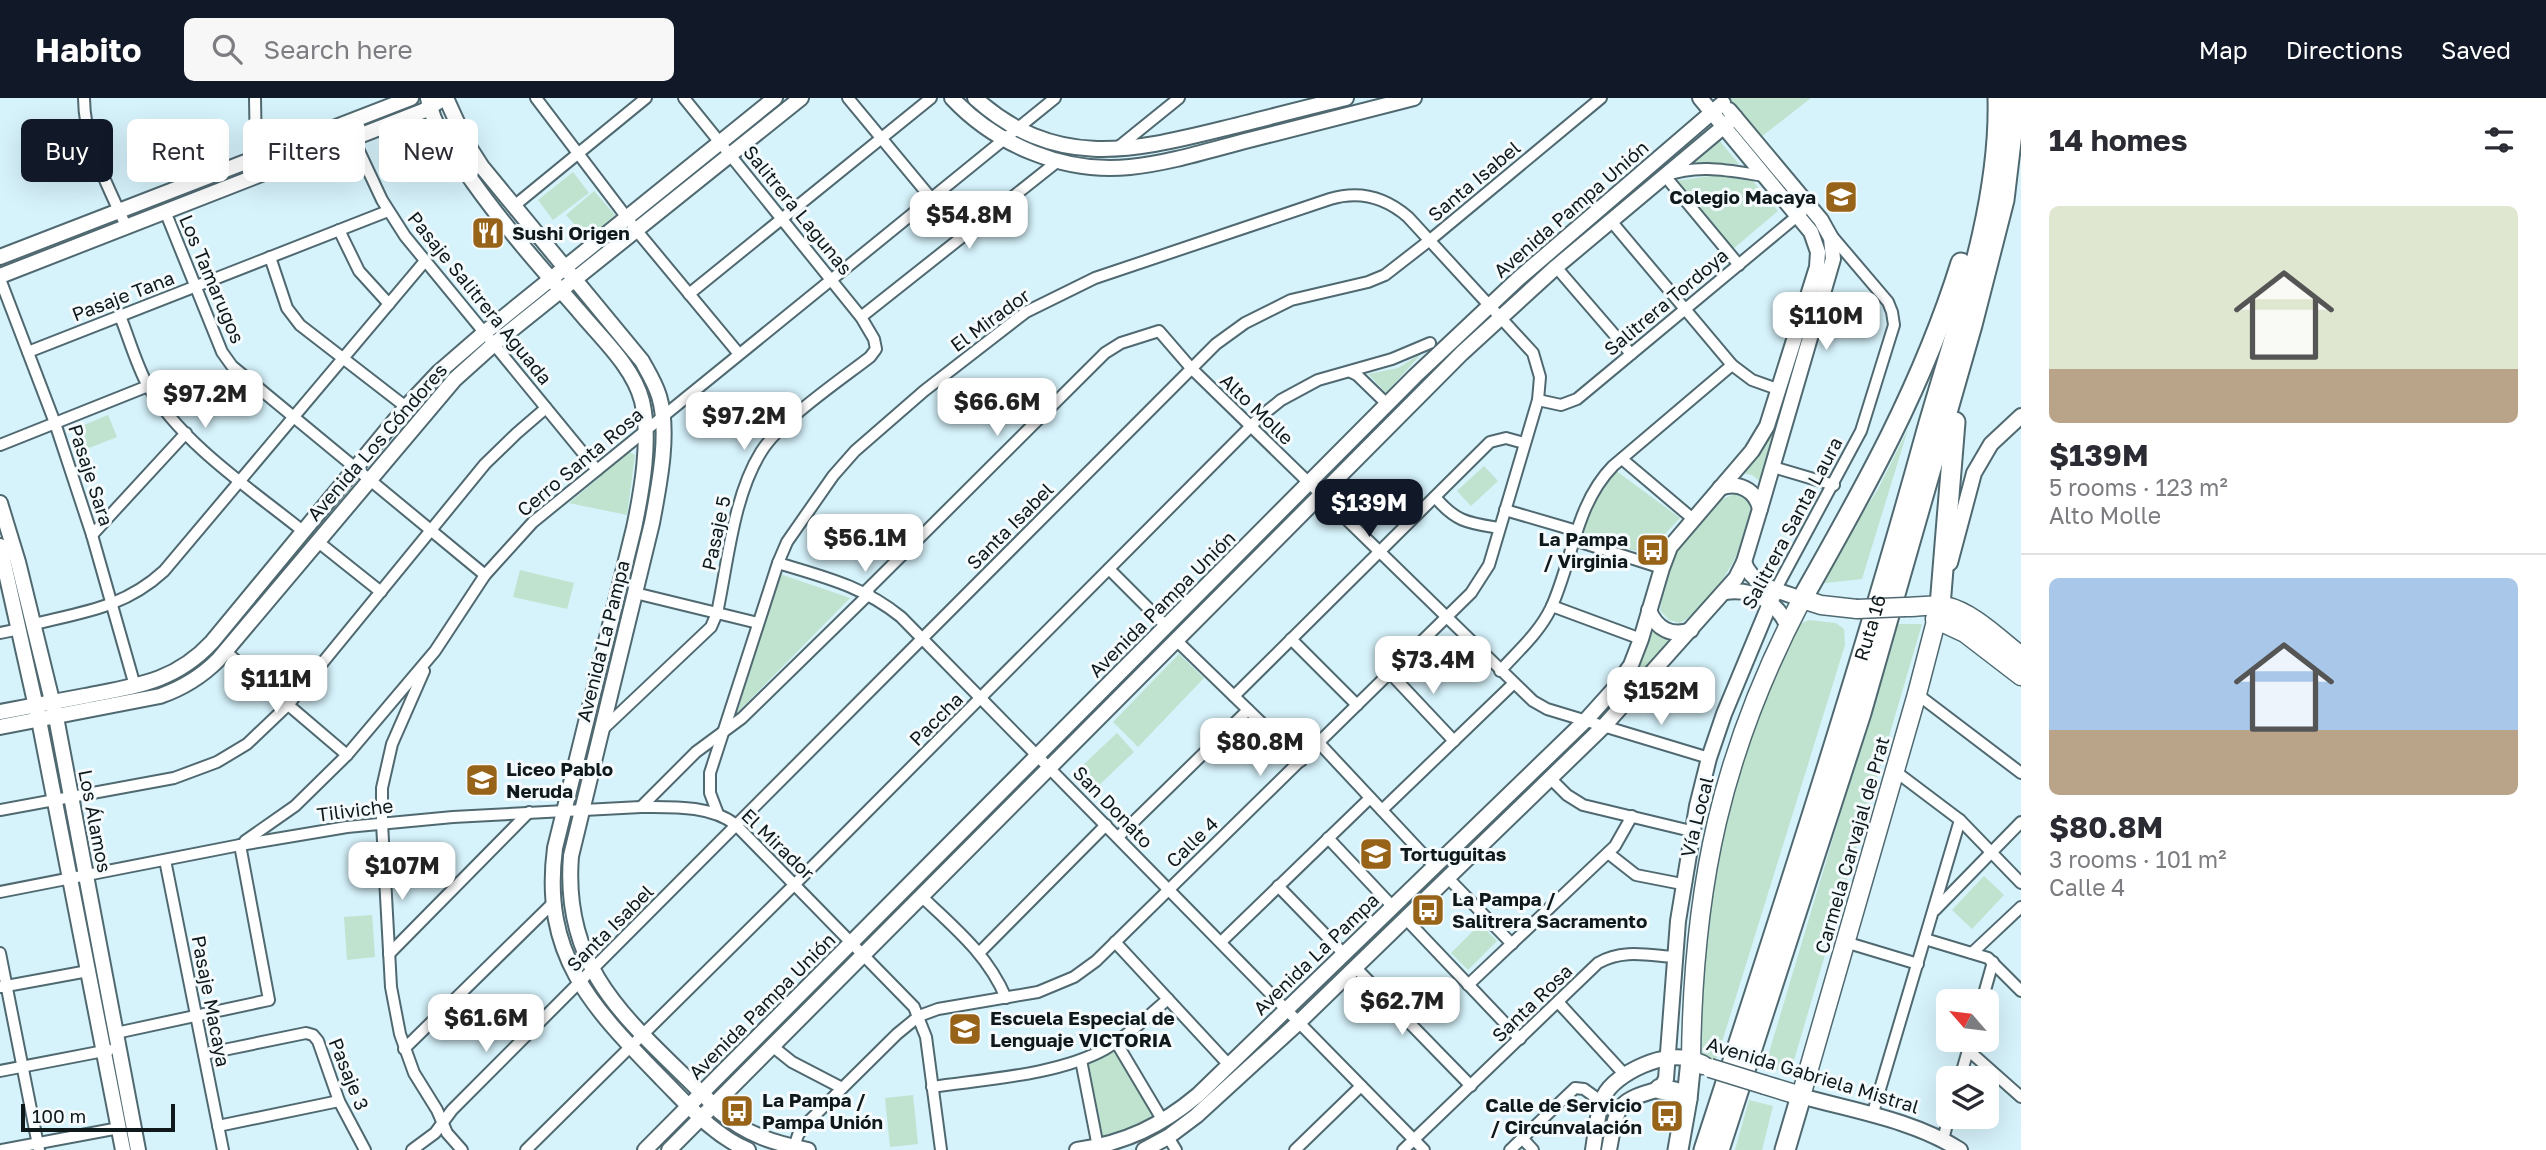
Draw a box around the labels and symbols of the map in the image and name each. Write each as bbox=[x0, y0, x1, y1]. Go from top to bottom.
street label: Santa Isabel bbox=[1423, 135, 1524, 226]
street label: Avenida Pampa Unión bbox=[1489, 135, 1653, 282]
street label: Salitrera Lagunas bbox=[739, 140, 858, 279]
school or university icon: Colegio Macaya bbox=[1822, 178, 1860, 216]
place label: Colegio Macaya bbox=[1669, 185, 1816, 208]
pin: $54.8M bbox=[912, 192, 1026, 251]
street label: Pasaje Salitrera Aguada bbox=[403, 206, 557, 389]
street label: Los Tamarugos bbox=[175, 211, 250, 346]
restaurant icon: Sushi Origen bbox=[469, 214, 507, 252]
place label: Sushi Origen bbox=[512, 221, 630, 244]
street label: Salitrera Tordoya bbox=[1599, 243, 1732, 360]
street label: Pasaje Tana bbox=[68, 265, 177, 326]
street label: El Mirador bbox=[946, 283, 1034, 356]
pin: $110M bbox=[1777, 292, 1875, 352]
street label: Avenida Los Cóndores bbox=[302, 358, 451, 525]
street label: Alto Molle bbox=[1216, 368, 1299, 449]
pin: $97.2M bbox=[148, 370, 262, 430]
pin: $66.6M bbox=[940, 378, 1054, 438]
pin: $97.2M bbox=[687, 392, 801, 452]
street label: Cerro Santa Rosa bbox=[512, 402, 647, 521]
street label: Pasaje Sara bbox=[64, 421, 119, 529]
street label: Salitrera Santa Laura bbox=[1737, 433, 1847, 613]
street label: Santa Isabel bbox=[962, 478, 1058, 574]
pin: $139M bbox=[1320, 480, 1418, 539]
street label: Pasaje 5 bbox=[696, 493, 735, 572]
pin: $56.1M bbox=[808, 514, 922, 574]
street label: Avenida Pampa Unión bbox=[1084, 526, 1240, 682]
place label: La Pampa / Virginia bbox=[1538, 527, 1628, 572]
bus stop icon: La Pampa / Virginia bbox=[1634, 531, 1672, 569]
street label: Avenida La Pampa bbox=[571, 558, 634, 724]
street label: Ruta 16 bbox=[1849, 592, 1890, 663]
pin: $73.4M bbox=[1376, 636, 1490, 696]
pin: $111M bbox=[227, 656, 325, 715]
pin: $152M bbox=[1612, 668, 1710, 727]
street label: Paccha bbox=[904, 687, 967, 750]
pin: $80.8M bbox=[1203, 718, 1317, 778]
street label: Carmela Carvajal de Prat bbox=[1809, 734, 1894, 956]
place label: Liceo Pablo Neruda bbox=[506, 757, 613, 802]
school or university icon: Liceo Pablo Neruda bbox=[463, 761, 501, 799]
street label: San Donato bbox=[1069, 761, 1158, 853]
street label: Los Álamos bbox=[74, 768, 117, 874]
street label: Vía Local bbox=[1675, 774, 1718, 860]
street label: Tiliviche bbox=[315, 793, 394, 826]
street label: El Mirador bbox=[737, 803, 820, 884]
street label: Calle 4 bbox=[1161, 811, 1222, 872]
school or university icon: Tortuguitas bbox=[1357, 835, 1395, 873]
pin: $107M bbox=[353, 842, 451, 902]
place label: Tortuguitas bbox=[1400, 842, 1507, 865]
street label: Santa Isabel bbox=[562, 880, 658, 976]
place label: La Pampa / Salitrera Sacramento bbox=[1452, 887, 1647, 932]
street label: Avenida La Pampa bbox=[1248, 888, 1383, 1019]
bus stop icon: La Pampa / Salitrera Sacramento bbox=[1409, 891, 1447, 929]
street label: Avenida Pampa Unión bbox=[684, 928, 840, 1084]
street label: Pasaje Macaya bbox=[187, 933, 235, 1068]
street label: Santa Rosa bbox=[1487, 959, 1576, 1046]
pin: $62.7M bbox=[1345, 978, 1459, 1037]
north arrow bbox=[1936, 989, 1998, 1052]
pin: $61.6M bbox=[429, 995, 543, 1054]
place label: Escuela Especial de Lenguaje VICTORIA bbox=[990, 1006, 1175, 1051]
school or university icon: Escuela Especial de Lenguaje VICTORIA bbox=[946, 1010, 984, 1048]
street label: Avenida Gabriela Mistral bbox=[1704, 1031, 1922, 1118]
street label: Pasaje 3 bbox=[325, 1034, 374, 1113]
place label: La Pampa / Pampa Unión bbox=[762, 1088, 883, 1133]
bus stop icon: La Pampa / Pampa Unión bbox=[718, 1092, 756, 1130]
place label: Calle de Servicio / Circunvalación bbox=[1485, 1093, 1642, 1138]
bus stop icon: Calle de Servicio / Circunvalación bbox=[1648, 1097, 1686, 1135]
scale bar bbox=[21, 1101, 175, 1133]

